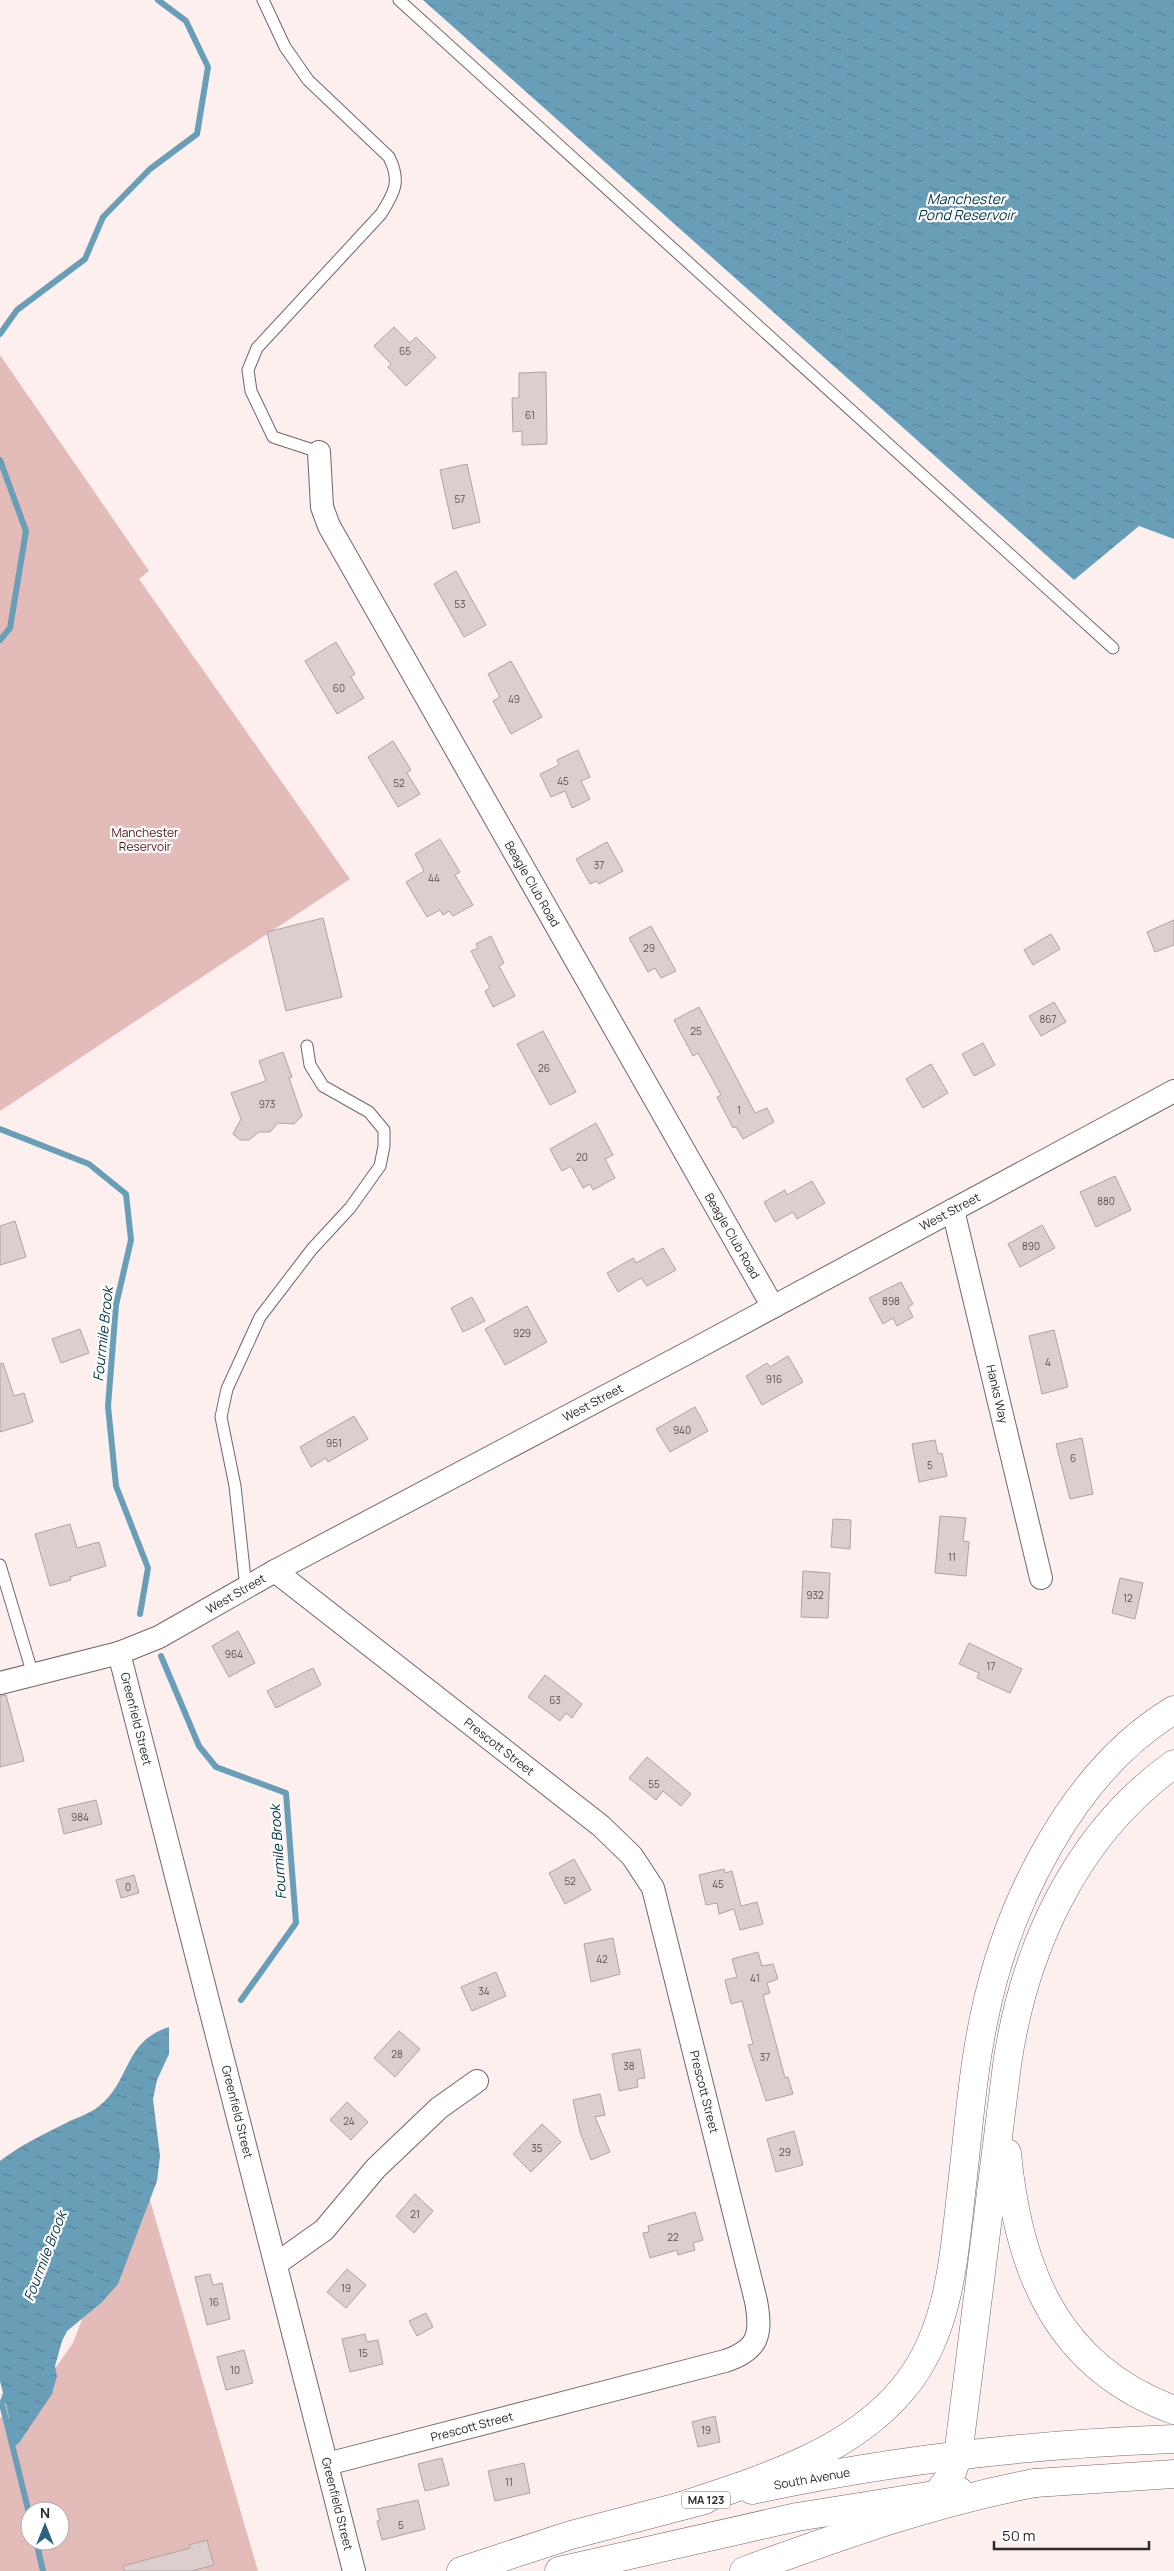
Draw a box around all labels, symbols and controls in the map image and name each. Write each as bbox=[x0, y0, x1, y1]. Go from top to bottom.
water label: Manchester Pond Reservoir bbox=[917, 189, 1016, 224]
house number: 65 bbox=[399, 344, 411, 358]
house number: 61 bbox=[525, 408, 535, 422]
house number: 57 bbox=[455, 492, 465, 506]
house number: 53 bbox=[454, 597, 466, 611]
house number: 60 bbox=[333, 681, 345, 695]
house number: 49 bbox=[508, 692, 520, 706]
house number: 45 bbox=[557, 774, 569, 788]
house number: 52 bbox=[393, 776, 405, 790]
park label: Manchester Reservoir bbox=[112, 824, 179, 855]
street label: Beagle Club Road bbox=[501, 838, 564, 930]
house number: 37 bbox=[594, 858, 604, 872]
house number: 44 bbox=[428, 871, 440, 885]
house number: 29 bbox=[643, 941, 655, 955]
house number: 867 bbox=[1039, 1012, 1057, 1026]
house number: 25 bbox=[690, 1024, 702, 1038]
house number: 26 bbox=[538, 1061, 550, 1075]
house number: 973 bbox=[259, 1097, 275, 1111]
house number: 1 bbox=[737, 1103, 741, 1117]
house number: 20 bbox=[576, 1150, 588, 1164]
street label: West Street bbox=[917, 1188, 983, 1235]
street label: Beagle Club Road bbox=[701, 1190, 764, 1282]
house number: 880 bbox=[1097, 1194, 1115, 1208]
house number: 890 bbox=[1022, 1239, 1040, 1253]
water label: Fourmile Brook bbox=[88, 1284, 117, 1382]
house number: 898 bbox=[882, 1294, 900, 1308]
house number: 929 bbox=[513, 1326, 531, 1340]
house number: 4 bbox=[1045, 1355, 1051, 1369]
street label: Hanks Way bbox=[982, 1363, 1013, 1426]
house number: 916 bbox=[766, 1372, 782, 1386]
street label: West Street bbox=[560, 1379, 626, 1426]
house number: 940 bbox=[673, 1423, 691, 1437]
house number: 951 bbox=[326, 1436, 342, 1450]
house number: 6 bbox=[1070, 1451, 1076, 1465]
house number: 5 bbox=[927, 1458, 933, 1472]
house number: 11 bbox=[948, 1550, 956, 1564]
street label: West Street bbox=[203, 1570, 269, 1617]
house number: 932 bbox=[806, 1588, 824, 1602]
house number: 12 bbox=[1123, 1591, 1133, 1605]
house number: 964 bbox=[225, 1647, 243, 1661]
house number: 17 bbox=[987, 1659, 995, 1673]
street label: Greenfield Street bbox=[117, 1671, 156, 1767]
house number: 63 bbox=[549, 1693, 561, 1707]
street label: Prescott Street bbox=[461, 1714, 538, 1780]
house number: 55 bbox=[648, 1777, 660, 1791]
water label: Fourmile Brook bbox=[265, 1802, 290, 1900]
house number: 984 bbox=[71, 1810, 89, 1824]
house number: 52 bbox=[564, 1874, 576, 1888]
house number: 45 bbox=[712, 1877, 724, 1891]
house number: 0 bbox=[125, 1880, 131, 1894]
house number: 42 bbox=[596, 1952, 608, 1966]
house number: 41 bbox=[750, 1971, 760, 1985]
house number: 34 bbox=[478, 1984, 490, 1998]
house number: 28 bbox=[391, 2047, 403, 2061]
street label: Prescott Street bbox=[686, 2049, 723, 2135]
house number: 37 bbox=[760, 2050, 770, 2064]
house number: 38 bbox=[623, 2059, 635, 2073]
street label: Greenfield Street bbox=[218, 2064, 257, 2160]
house number: 24 bbox=[343, 2114, 355, 2128]
house number: 35 bbox=[531, 2141, 543, 2155]
house number: 29 bbox=[779, 2145, 791, 2159]
water label: Fourmile Brook bbox=[19, 2206, 71, 2304]
house number: 21 bbox=[410, 2207, 420, 2221]
house number: 22 bbox=[667, 2230, 679, 2244]
house number: 19 bbox=[341, 2281, 351, 2295]
house number: 16 bbox=[209, 2295, 219, 2309]
house number: 15 bbox=[358, 2346, 368, 2360]
house number: 10 bbox=[230, 2363, 240, 2377]
street label: Prescott Street bbox=[429, 2407, 515, 2446]
house number: 19 bbox=[701, 2423, 711, 2437]
street label: Greenfield Street bbox=[318, 2456, 357, 2552]
street label: South Avenue bbox=[772, 2463, 851, 2494]
house number: 11 bbox=[505, 2475, 513, 2489]
road number: MA 123 bbox=[682, 2492, 730, 2508]
north arrow bbox=[20, 2501, 70, 2551]
text: N bbox=[40, 2503, 50, 2522]
house number: 5 bbox=[398, 2518, 404, 2532]
scale bar bbox=[994, 2518, 1149, 2550]
text: 50 m bbox=[1002, 2525, 1036, 2546]

